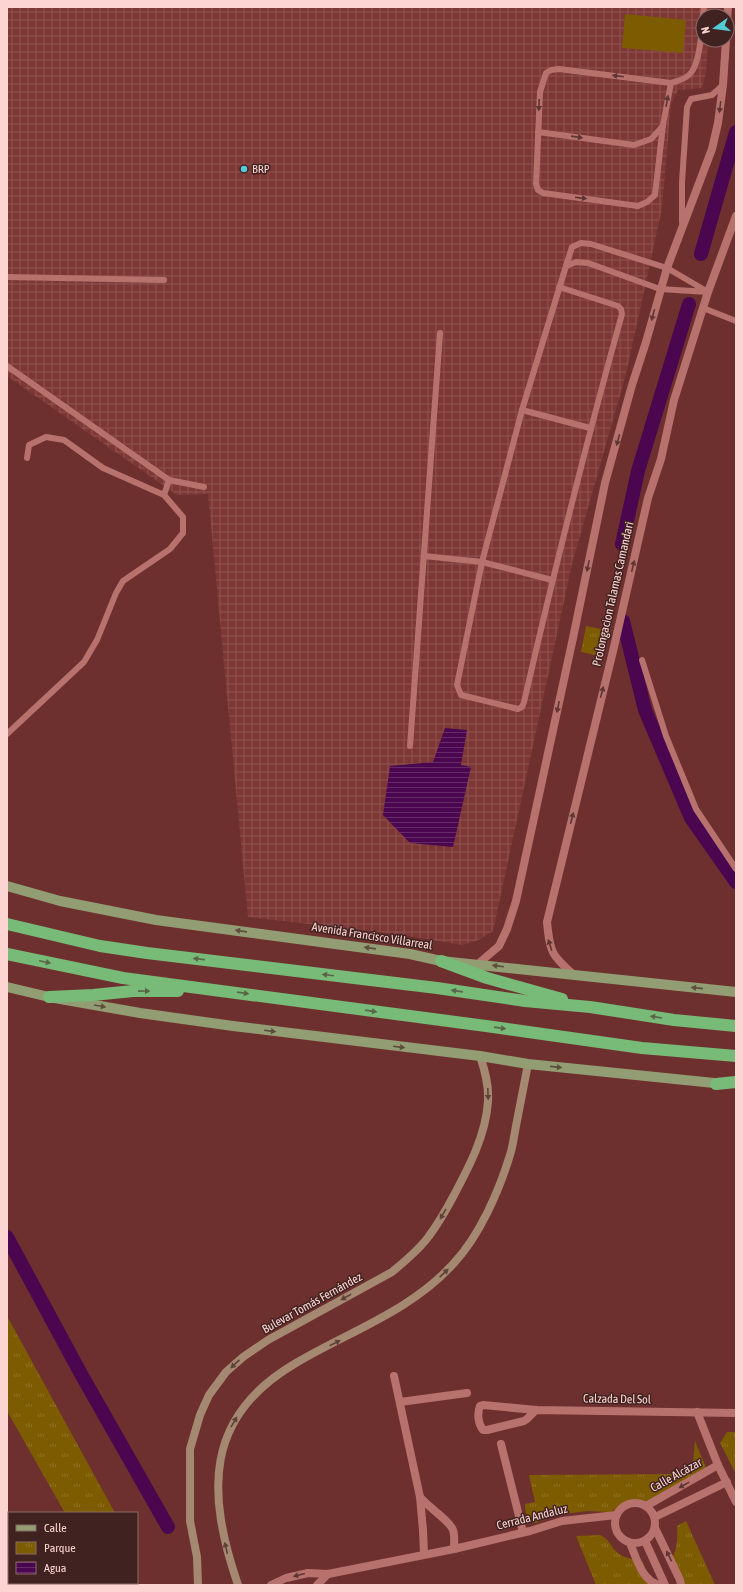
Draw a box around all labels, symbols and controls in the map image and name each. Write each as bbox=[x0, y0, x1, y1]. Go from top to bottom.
north arrow bbox=[695, 8, 735, 48]
text: N bbox=[699, 26, 712, 35]
one-way arrow bbox=[612, 73, 624, 80]
one-way arrow bbox=[665, 95, 671, 107]
one-way arrow bbox=[536, 99, 543, 111]
one-way arrow bbox=[717, 101, 723, 113]
one-way arrow bbox=[571, 134, 583, 140]
place label: BRP bbox=[252, 162, 270, 176]
marker: BRP bbox=[239, 164, 249, 174]
one-way arrow bbox=[575, 195, 587, 201]
one-way arrow bbox=[650, 309, 656, 321]
one-way arrow bbox=[614, 434, 620, 446]
street label: Prolongacion Talamas Camandari bbox=[590, 520, 636, 668]
one-way arrow bbox=[585, 560, 591, 572]
one-way arrow bbox=[630, 560, 636, 572]
one-way arrow bbox=[600, 686, 606, 698]
one-way arrow bbox=[554, 701, 560, 713]
one-way arrow bbox=[569, 812, 575, 825]
street label: Avenida Francisco Villarreal bbox=[311, 920, 434, 953]
one-way arrow bbox=[235, 928, 247, 934]
one-way arrow bbox=[547, 938, 553, 950]
one-way arrow bbox=[364, 945, 376, 951]
one-way arrow bbox=[193, 956, 205, 962]
one-way arrow bbox=[39, 959, 51, 965]
one-way arrow bbox=[492, 963, 504, 970]
one-way arrow bbox=[322, 972, 334, 978]
one-way arrow bbox=[691, 985, 703, 991]
one-way arrow bbox=[138, 988, 151, 994]
one-way arrow bbox=[451, 988, 463, 994]
one-way arrow bbox=[236, 990, 249, 996]
one-way arrow bbox=[94, 1003, 106, 1009]
one-way arrow bbox=[365, 1008, 377, 1014]
one-way arrow bbox=[649, 1014, 662, 1020]
one-way arrow bbox=[494, 1025, 506, 1031]
one-way arrow bbox=[264, 1028, 276, 1034]
one-way arrow bbox=[393, 1044, 405, 1050]
one-way arrow bbox=[550, 1064, 562, 1070]
one-way arrow bbox=[484, 1088, 491, 1100]
one-way arrow bbox=[440, 1208, 447, 1220]
one-way arrow bbox=[439, 1268, 449, 1278]
street label: Bulevar Tomás Fernández bbox=[260, 1269, 365, 1336]
one-way arrow bbox=[341, 1294, 352, 1301]
one-way arrow bbox=[329, 1340, 341, 1346]
one-way arrow bbox=[230, 1359, 240, 1368]
street label: Calzada Del Sol bbox=[583, 1391, 652, 1407]
one-way arrow bbox=[231, 1416, 238, 1427]
street label: Calle Alcázar bbox=[648, 1455, 705, 1495]
one-way arrow bbox=[678, 1481, 690, 1488]
street label: Cerrada Andaluz bbox=[495, 1501, 569, 1533]
legend bbox=[8, 1512, 138, 1584]
text: Calle bbox=[44, 1521, 67, 1535]
text: Parque bbox=[44, 1541, 76, 1555]
one-way arrow bbox=[223, 1542, 229, 1554]
one-way arrow bbox=[666, 1551, 672, 1562]
text: Agua bbox=[44, 1561, 66, 1575]
one-way arrow bbox=[292, 1572, 304, 1578]

